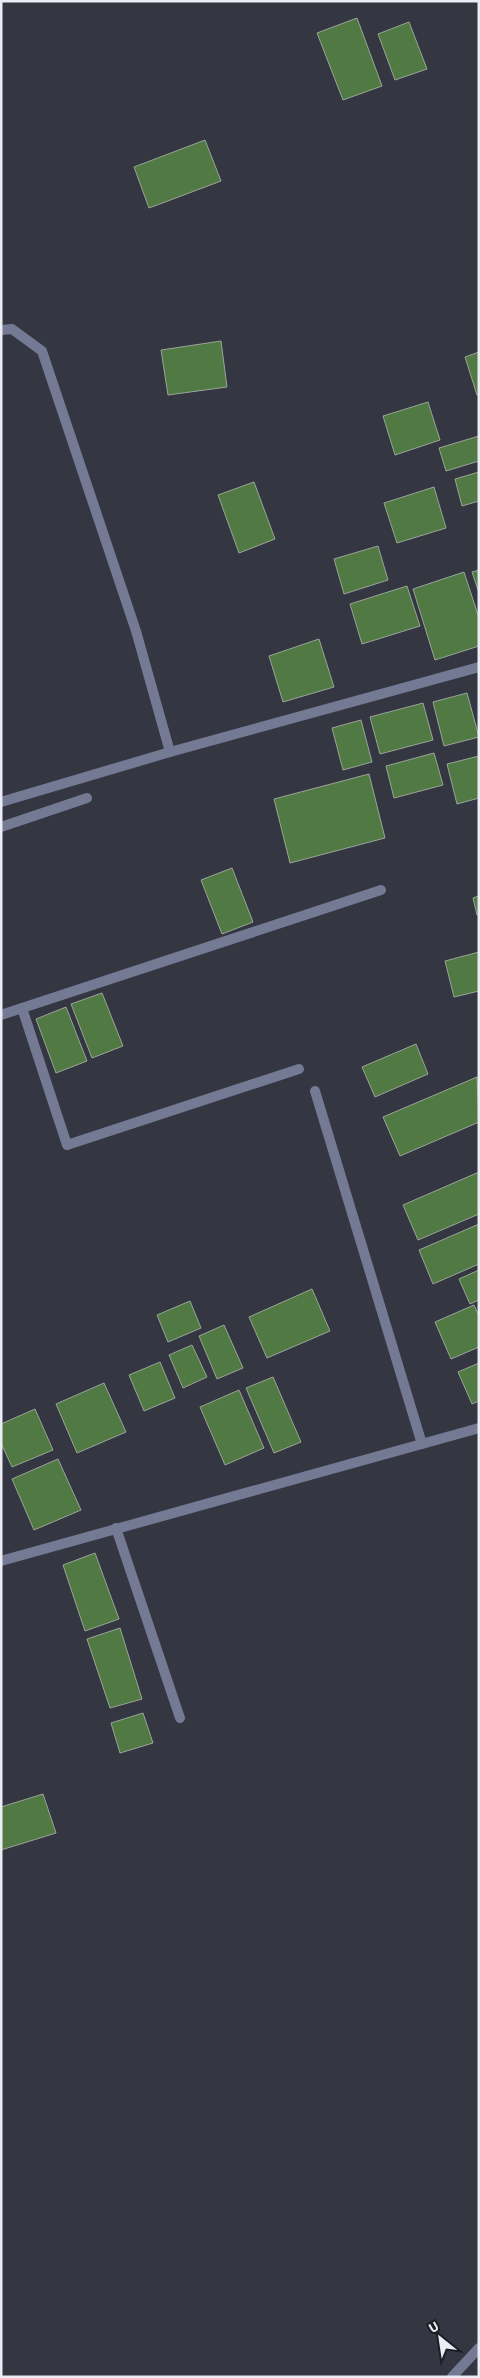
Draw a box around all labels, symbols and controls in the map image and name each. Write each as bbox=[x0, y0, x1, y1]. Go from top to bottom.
north arrow bbox=[415, 2313, 465, 2363]
text: U bbox=[425, 2317, 443, 2339]

